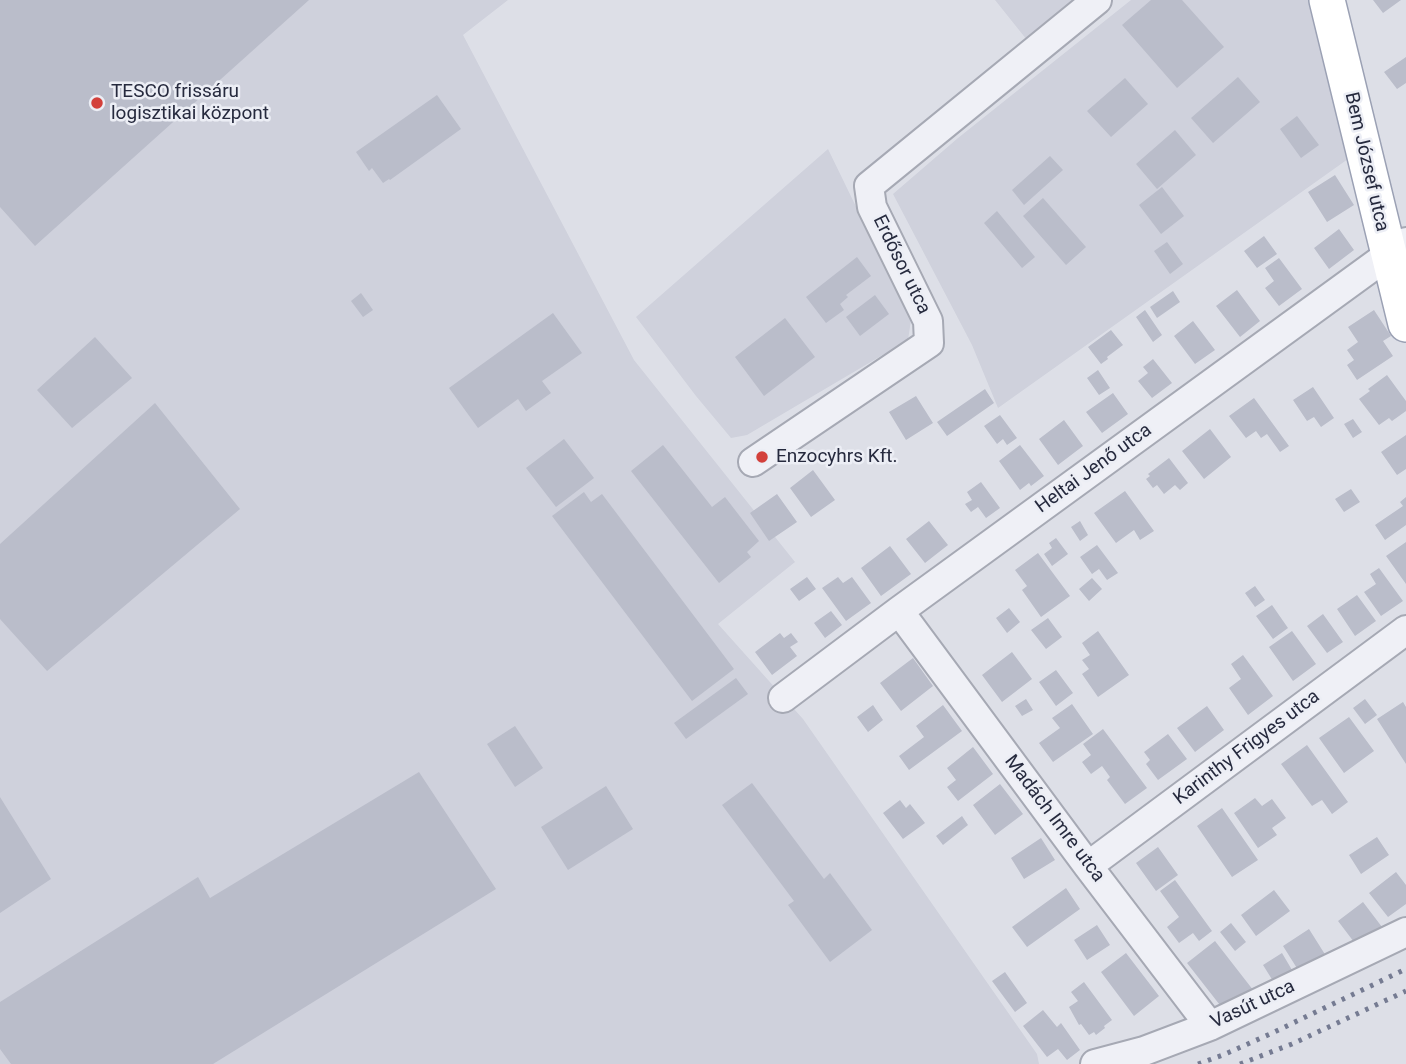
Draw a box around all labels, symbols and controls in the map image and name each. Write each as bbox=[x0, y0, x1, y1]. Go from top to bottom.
place label: TESCO frissáru logisztikai központ bbox=[111, 81, 269, 125]
street label: Bem József utca bbox=[1339, 90, 1393, 234]
marker: TESCO frissáru logisztikai központ bbox=[89, 95, 105, 111]
street label: Erdősor utca bbox=[867, 212, 935, 318]
street label: Heltai Jenő utca bbox=[1032, 419, 1156, 519]
place label: Enzocyhrs Kft. bbox=[776, 446, 898, 468]
marker: Enzocyhrs Kft. bbox=[754, 449, 770, 465]
street label: Karinthy Frigyes utca bbox=[1170, 686, 1324, 810]
street label: Madách Imre utca bbox=[999, 751, 1109, 887]
street label: Vasút utca bbox=[1207, 976, 1299, 1034]

